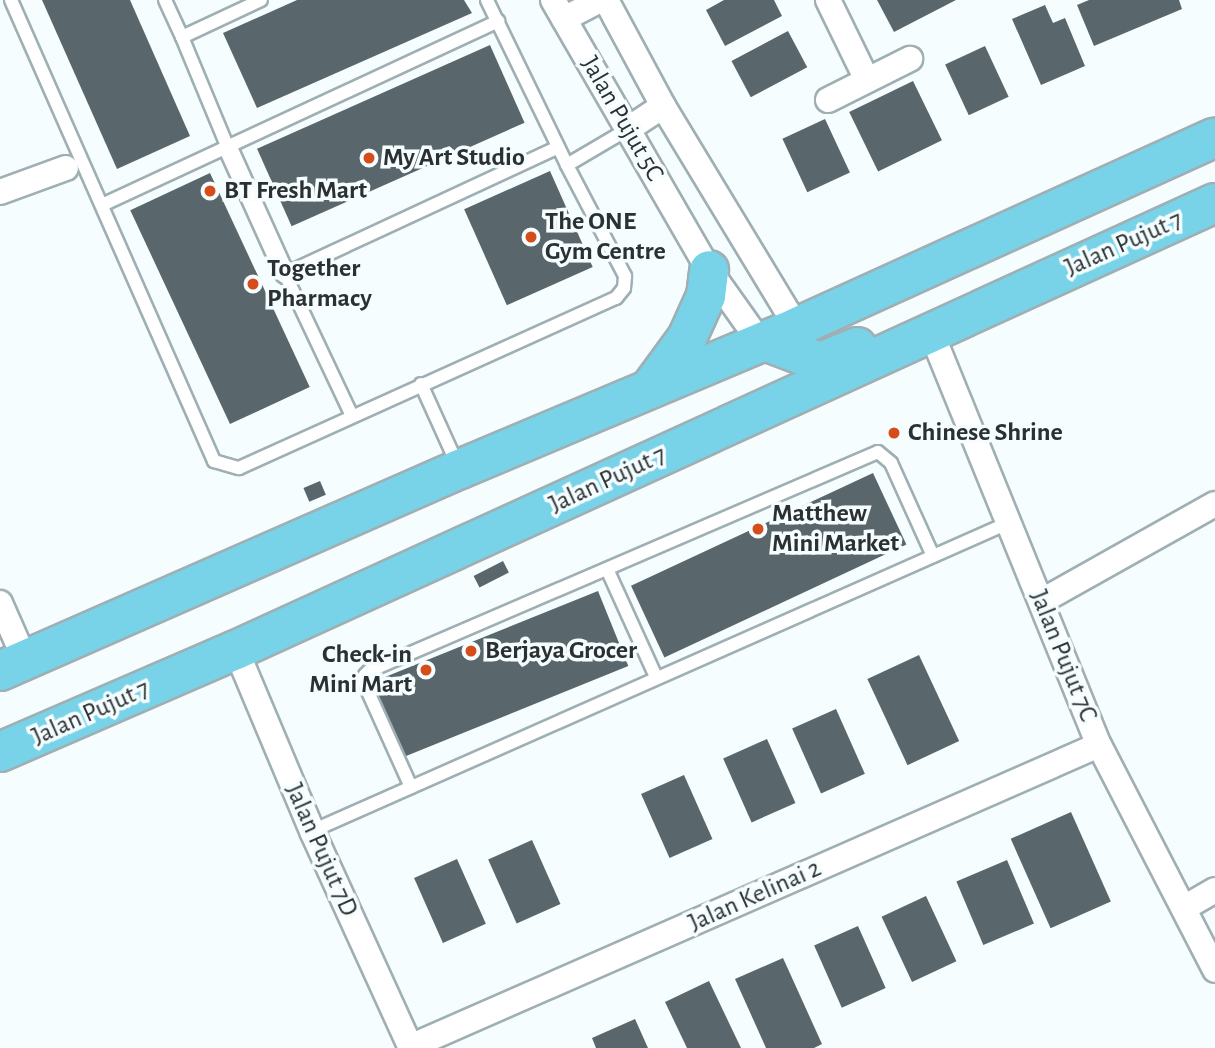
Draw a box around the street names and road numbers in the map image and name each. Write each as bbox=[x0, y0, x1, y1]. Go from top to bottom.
street label: Jalan Pujut 5C bbox=[574, 51, 670, 187]
street label: Jalan Pujut 7 bbox=[1060, 204, 1188, 284]
street label: Jalan Pujut 7 bbox=[545, 439, 671, 521]
street label: Jalan Pujut 7C bbox=[1023, 586, 1103, 726]
street label: Jalan Pujut 7 bbox=[27, 673, 155, 753]
street label: Jalan Pujut 7D bbox=[278, 779, 364, 921]
street label: Jalan Kelinai 2 bbox=[684, 853, 826, 939]

